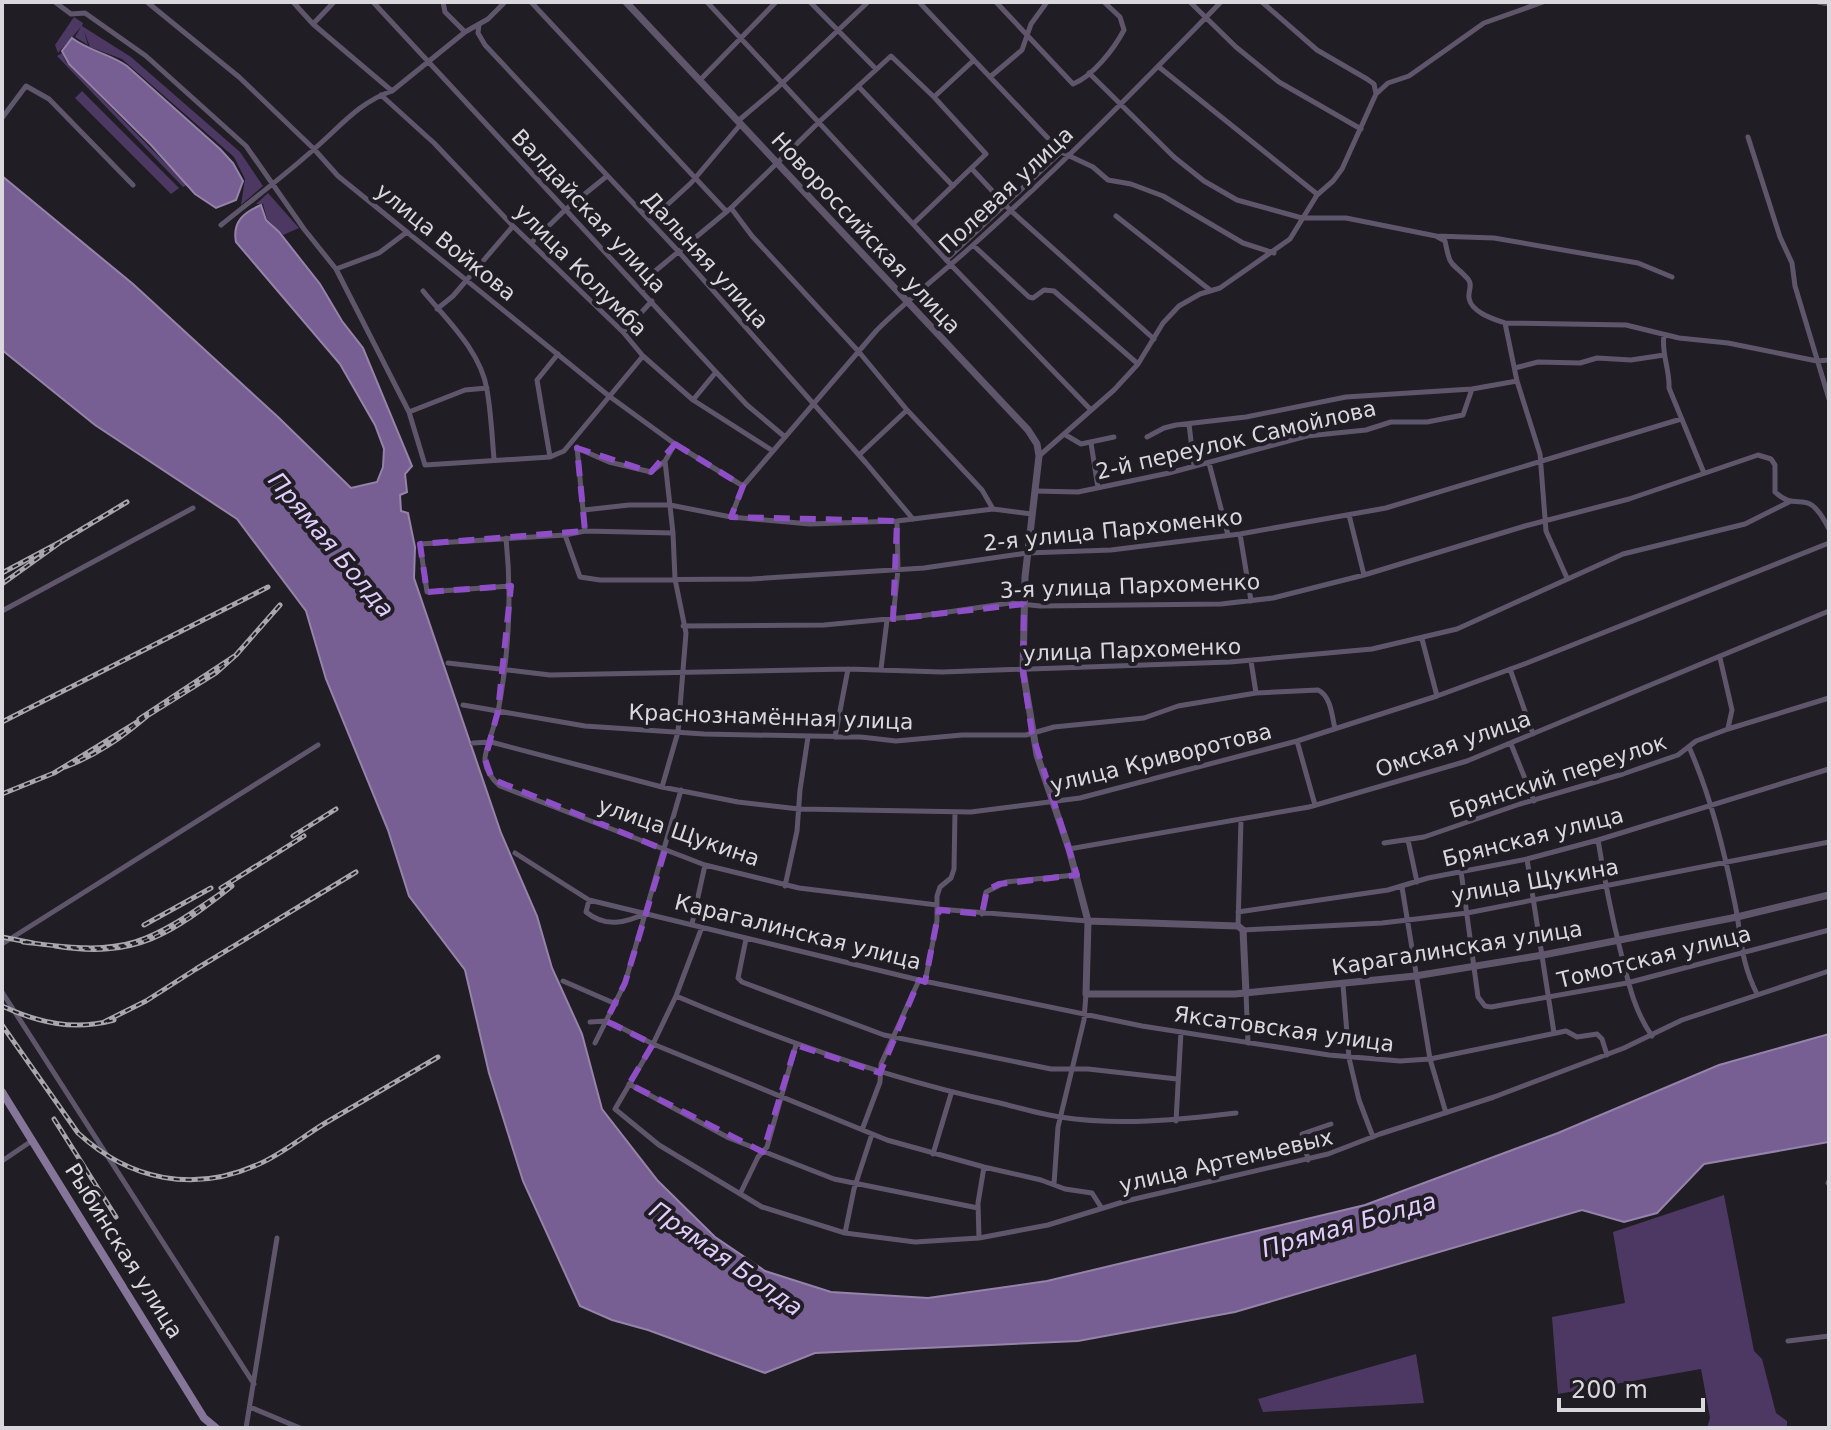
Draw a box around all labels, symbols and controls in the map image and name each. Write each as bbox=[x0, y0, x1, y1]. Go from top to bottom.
street label: Полевая улица bbox=[934, 121, 1078, 259]
street label: Валдайская улица bbox=[507, 124, 671, 298]
street label: Новороссийская улица bbox=[766, 127, 966, 339]
street label: улица Войкова bbox=[371, 178, 521, 306]
street label: Дальняя улица bbox=[638, 186, 774, 334]
street label: улица Колумба bbox=[510, 199, 652, 341]
street label: 2-й переулок Самойлова bbox=[1094, 396, 1378, 484]
water label: Прямая Болда bbox=[262, 467, 400, 623]
street label: 2-я улица Пархоменко bbox=[982, 504, 1244, 556]
street label: 3-я улица Пархоменко bbox=[999, 569, 1261, 603]
street label: улица Пархоменко bbox=[1022, 634, 1242, 666]
street label: Краснознамённая улица bbox=[628, 700, 914, 734]
street label: Омская улица bbox=[1372, 706, 1534, 782]
street label: улица Криворотова bbox=[1048, 718, 1274, 798]
street label: Брянский переулок bbox=[1446, 729, 1670, 823]
street label: улица Щукина bbox=[595, 793, 763, 871]
street label: Брянская улица bbox=[1440, 802, 1626, 872]
street label: улица Щукина bbox=[1449, 854, 1621, 908]
street label: Карагалинская улица bbox=[672, 889, 924, 975]
street label: Карагалинская улица bbox=[1330, 916, 1584, 980]
street label: Томотская улица bbox=[1554, 921, 1753, 993]
street label: Яксатовская улица bbox=[1172, 1001, 1396, 1057]
street label: улица Артемьевых bbox=[1117, 1124, 1335, 1198]
street label: Рыбинская улица bbox=[60, 1159, 188, 1343]
water label: Прямая Болда bbox=[1258, 1187, 1440, 1263]
water label: Прямая Болда bbox=[644, 1196, 808, 1322]
scale bar bbox=[1559, 1362, 1703, 1412]
text: 200 m bbox=[1571, 1376, 1648, 1404]

